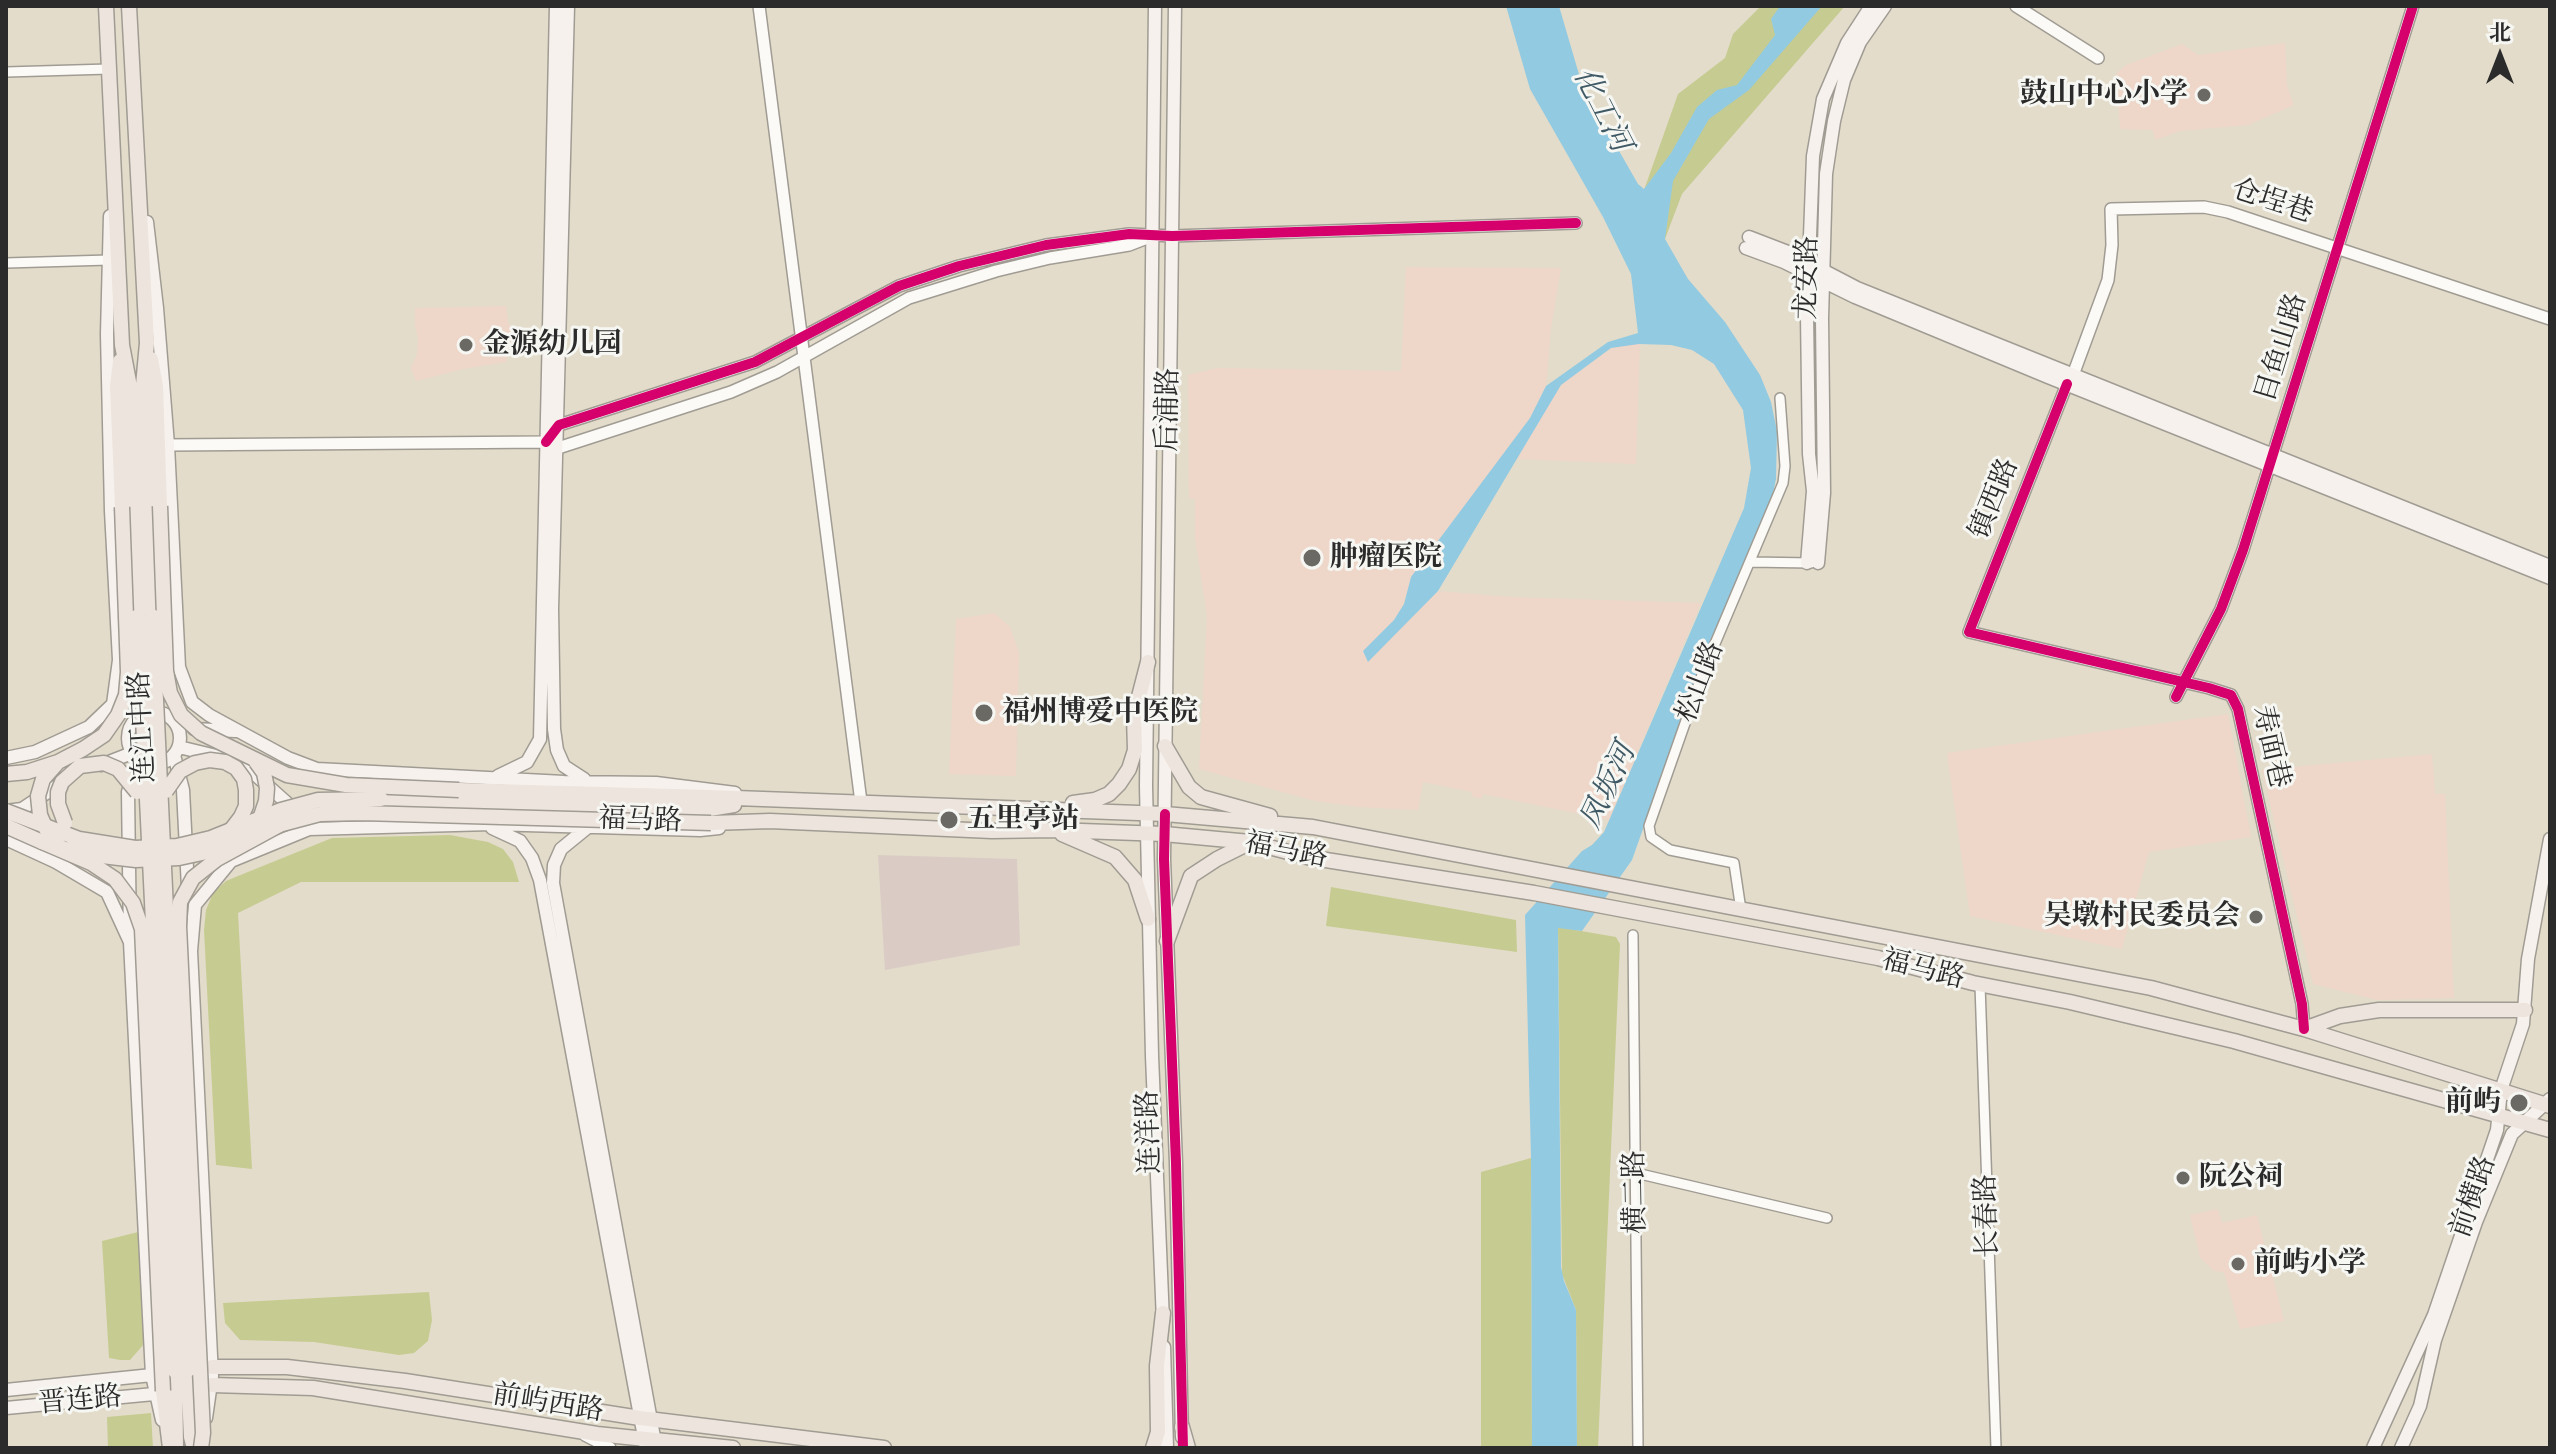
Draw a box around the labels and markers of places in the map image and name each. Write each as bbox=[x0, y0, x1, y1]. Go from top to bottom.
place label: 鼓山中心小学 bbox=[2020, 78, 2188, 112]
marker: 鼓山中心小学 bbox=[2195, 86, 2213, 104]
place label: 金源幼儿园 bbox=[482, 328, 622, 362]
marker: 金源幼儿园 bbox=[457, 336, 475, 354]
place label: 肿瘤医院 bbox=[1330, 541, 1442, 575]
marker: 肿瘤医院 bbox=[1301, 547, 1323, 569]
place label: 福州博爱中医院 bbox=[1002, 696, 1198, 730]
marker: 福州博爱中医院 bbox=[973, 702, 995, 724]
place label: 五里亭站 bbox=[967, 803, 1079, 837]
marker: 五里亭站 bbox=[938, 809, 960, 831]
place label: 吴墩村民委员会 bbox=[2044, 900, 2240, 934]
marker: 吴墩村民委员会 bbox=[2247, 908, 2265, 926]
place label: 前屿 bbox=[2445, 1086, 2501, 1120]
marker: 前屿 bbox=[2508, 1092, 2530, 1114]
place label: 阮公祠 bbox=[2199, 1161, 2283, 1195]
marker: 阮公祠 bbox=[2174, 1169, 2192, 1187]
place label: 前屿小学 bbox=[2254, 1247, 2366, 1281]
marker: 前屿小学 bbox=[2229, 1255, 2247, 1273]

